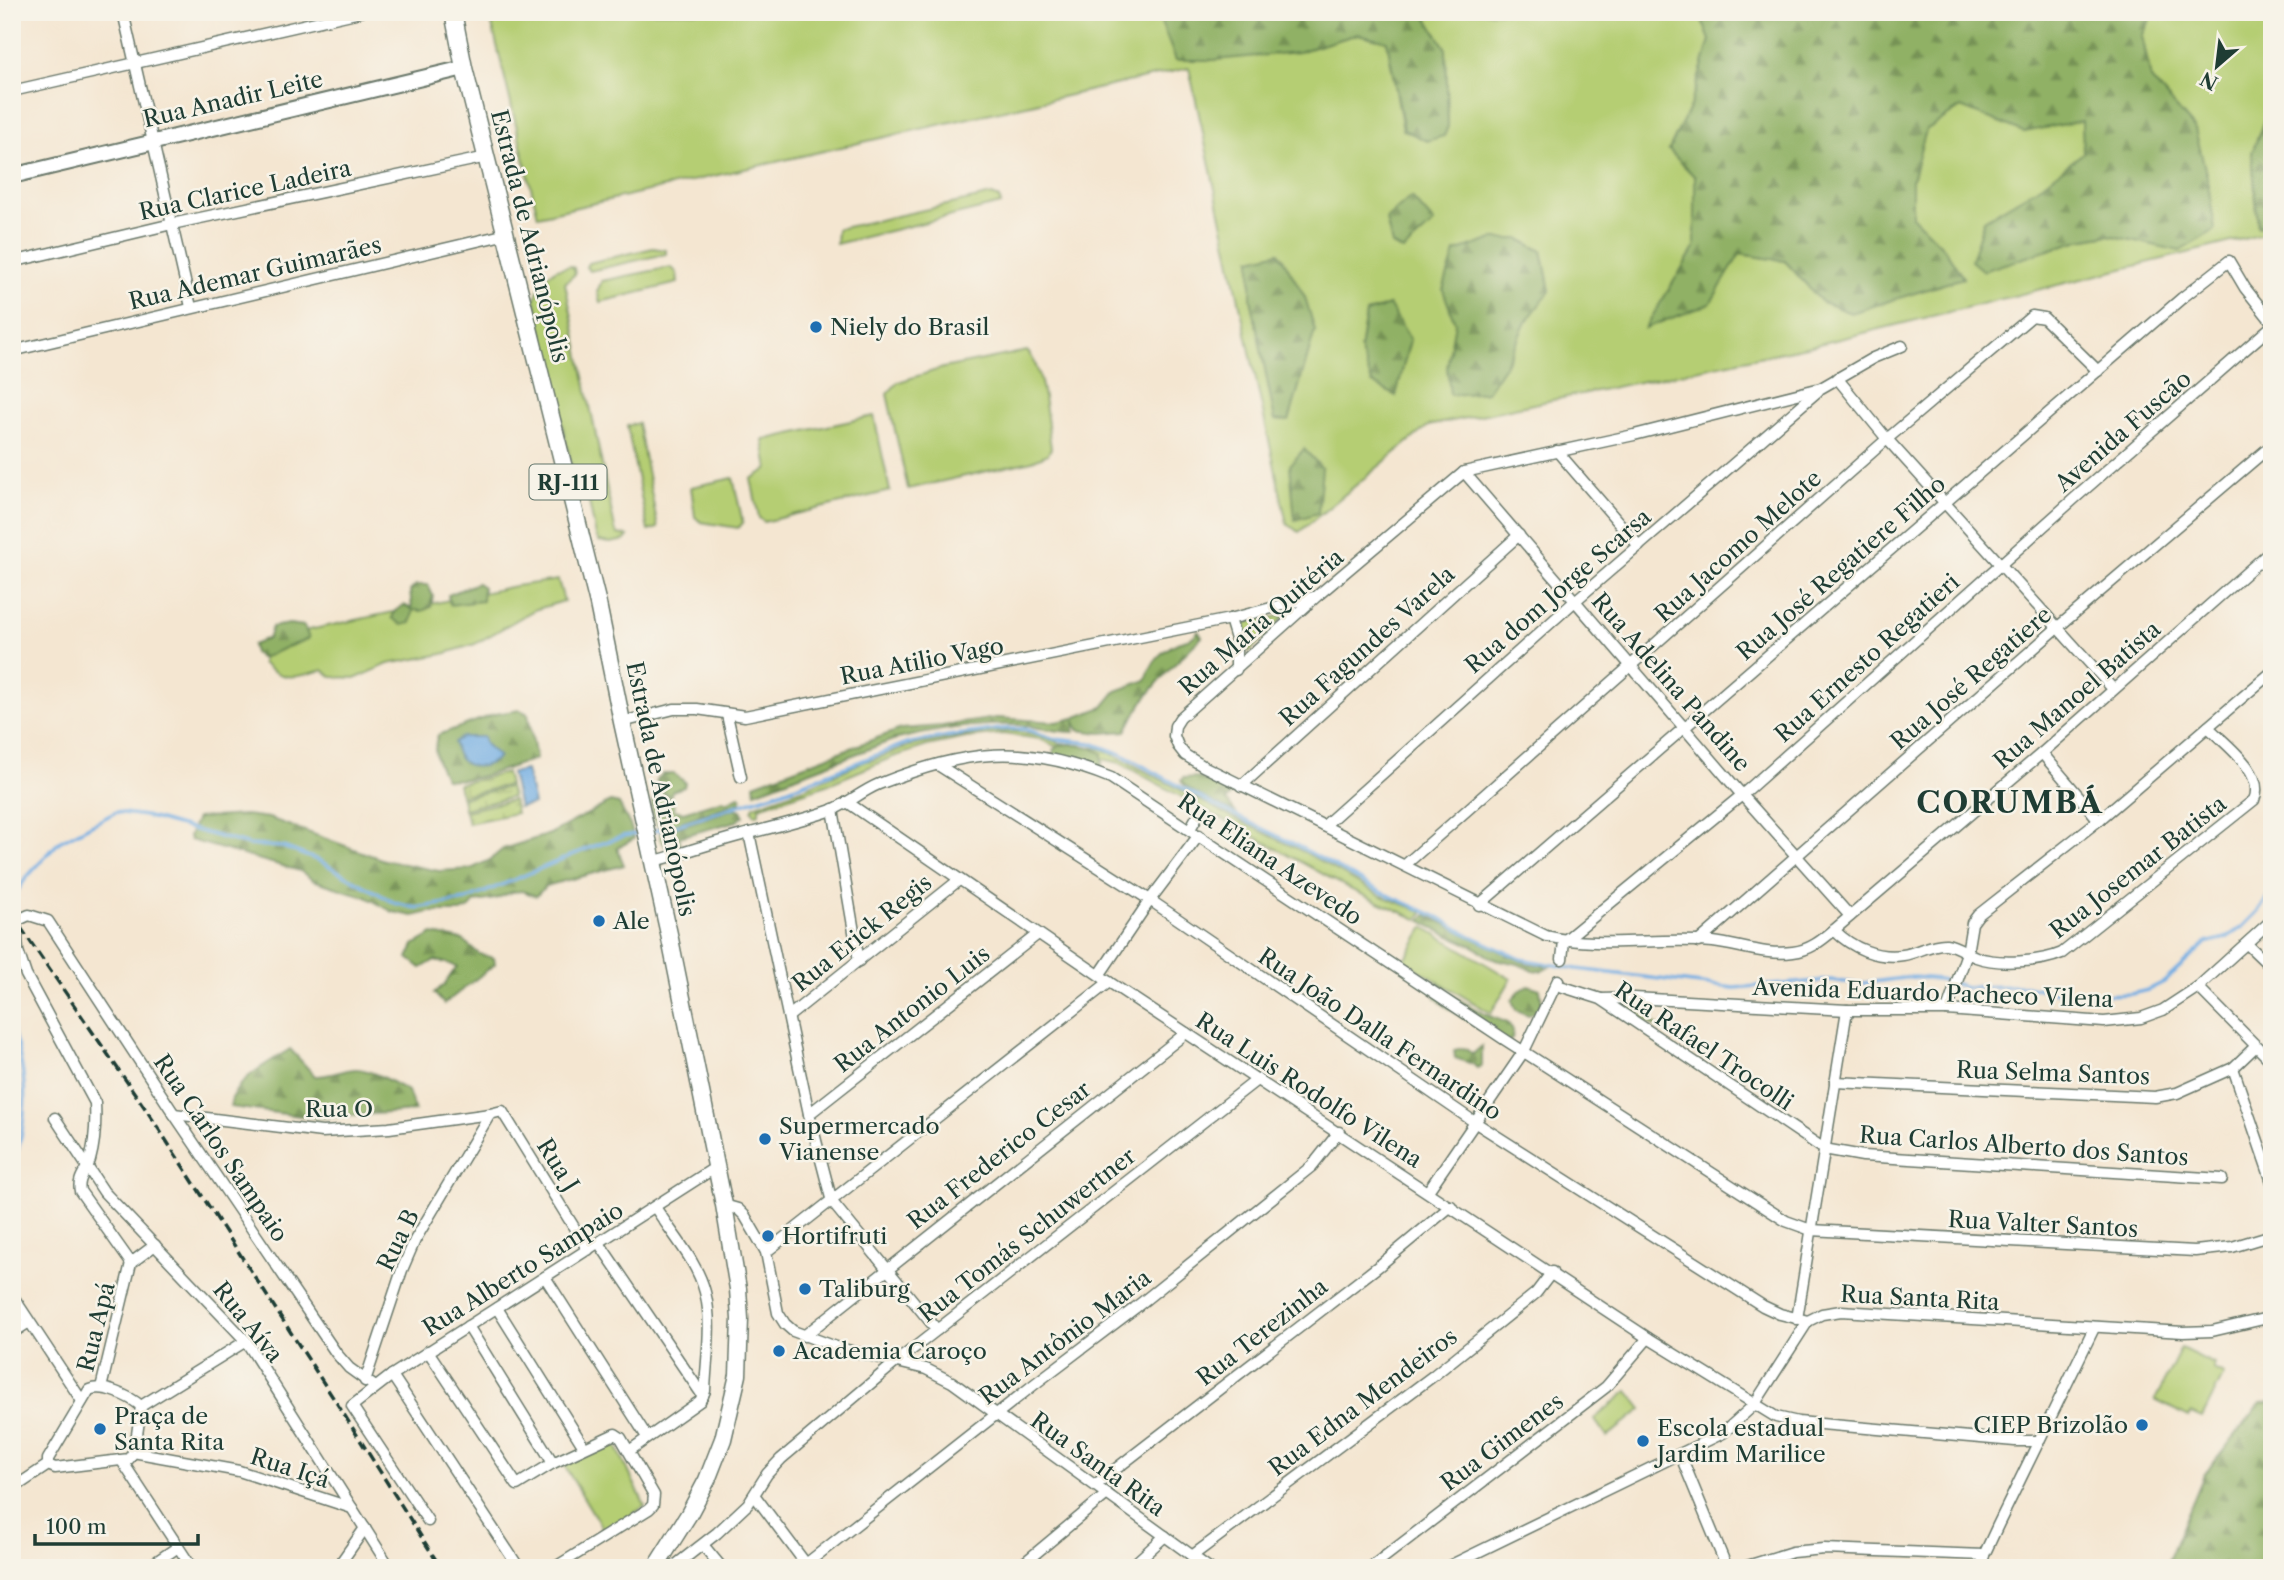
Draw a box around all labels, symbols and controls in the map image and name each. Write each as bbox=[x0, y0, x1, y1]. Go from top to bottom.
north arrow bbox=[2182, 32, 2252, 102]
street label: Rua Anadir Leite bbox=[140, 65, 326, 133]
text: N bbox=[2197, 67, 2222, 95]
street label: Estrada de Adrianópolis bbox=[485, 107, 575, 365]
street label: Rua Clarice Ladeira bbox=[136, 154, 355, 226]
street label: Rua Ademar Guimarães bbox=[126, 230, 384, 316]
place label: Niely do Brasil bbox=[830, 313, 990, 341]
marker: Niely do Brasil bbox=[808, 319, 824, 335]
street label: Avenida Fuscão bbox=[2048, 364, 2197, 498]
road number: RJ-111 bbox=[530, 464, 606, 500]
street label: Rua Jacomo Melote bbox=[1649, 464, 1827, 628]
street label: Rua José Regatiere Filho bbox=[1731, 470, 1951, 666]
street label: Rua dom Jorge Scarsa bbox=[1459, 502, 1657, 679]
street label: Rua Maria Quitéria bbox=[1173, 542, 1350, 701]
street label: Rua Fagundes Varela bbox=[1274, 559, 1461, 732]
street label: Rua Ernesto Regatieri bbox=[1769, 568, 1965, 748]
street label: Rua Adelina Pandine bbox=[1586, 587, 1756, 777]
street label: Rua José Regatiere bbox=[1885, 601, 2057, 755]
street label: Rua Manoel Batista bbox=[1988, 614, 2167, 775]
street label: Rua Atilio Vago bbox=[838, 631, 1006, 691]
street label: Estrada de Adrianópolis bbox=[620, 659, 702, 919]
district label: CORUMBÁ bbox=[1916, 784, 2104, 821]
street label: Rua Eliana Azevedo bbox=[1172, 787, 1368, 931]
street label: Rua Josemar Batista bbox=[2044, 789, 2232, 945]
street label: Rua Erick Regis bbox=[787, 868, 937, 998]
place label: Ale bbox=[612, 907, 650, 935]
marker: Ale bbox=[591, 913, 607, 929]
street label: Rua Antonio Luis bbox=[829, 940, 995, 1078]
street label: Rua João Dalla Fernardino bbox=[1253, 942, 1507, 1126]
street label: Avenida Eduardo Pacheco Vilena bbox=[1751, 973, 2115, 1013]
street label: Rua Rafael Trocolli bbox=[1609, 976, 1799, 1116]
street label: Rua Luis Rodolfo Vilena bbox=[1191, 1006, 1428, 1174]
street label: Rua Carlos Sampaio bbox=[148, 1049, 294, 1247]
street label: Rua Selma Santos bbox=[1955, 1056, 2151, 1090]
street label: Rua Frederico Cesar bbox=[902, 1075, 1096, 1235]
street label: Rua O bbox=[305, 1095, 373, 1123]
place label: Supermercado Vianense bbox=[778, 1112, 940, 1166]
street label: Rua Carlos Alberto dos Santos bbox=[1858, 1121, 2190, 1171]
marker: Supermercado Vianense bbox=[757, 1131, 773, 1147]
street label: Rua J bbox=[531, 1133, 585, 1197]
street label: Rua Tomás Schuwertner bbox=[913, 1141, 1141, 1328]
street label: Rua Alberto Sampaio bbox=[417, 1196, 629, 1342]
street label: Rua B bbox=[371, 1205, 425, 1275]
street label: Rua Valter Santos bbox=[1947, 1205, 2139, 1243]
place label: Hortifruti bbox=[782, 1222, 887, 1250]
marker: Hortifruti bbox=[760, 1228, 776, 1244]
street label: Rua Antônio Maria bbox=[974, 1263, 1157, 1411]
street label: Rua Terezinha bbox=[1191, 1272, 1334, 1392]
place label: Taliburg bbox=[819, 1275, 911, 1303]
street label: Rua Aíva bbox=[207, 1276, 290, 1369]
street label: Rua Apá bbox=[71, 1278, 121, 1375]
street label: Rua Santa Rita bbox=[1840, 1280, 2001, 1316]
marker: Taliburg bbox=[797, 1281, 813, 1297]
street label: Rua Edna Mendeiros bbox=[1263, 1322, 1463, 1482]
place label: Academia Caroço bbox=[792, 1337, 987, 1365]
marker: Academia Caroço bbox=[771, 1343, 787, 1359]
street label: Rua Gimenes bbox=[1435, 1387, 1569, 1497]
place label: Praça de Santa Rita bbox=[114, 1402, 225, 1456]
street label: Rua Santa Rita bbox=[1025, 1406, 1171, 1523]
place label: CIEP Brizolão bbox=[1973, 1411, 2128, 1439]
place label: Escola estadual Jardim Marilice bbox=[1654, 1414, 1826, 1468]
marker: CIEP Brizolão bbox=[2134, 1417, 2150, 1433]
marker: Praça de Santa Rita bbox=[92, 1421, 108, 1437]
marker: Escola estadual Jardim Marilice bbox=[1635, 1433, 1651, 1449]
street label: Rua Içá bbox=[247, 1442, 334, 1494]
scale bar bbox=[35, 1503, 198, 1547]
text: 100 m bbox=[46, 1514, 107, 1539]

